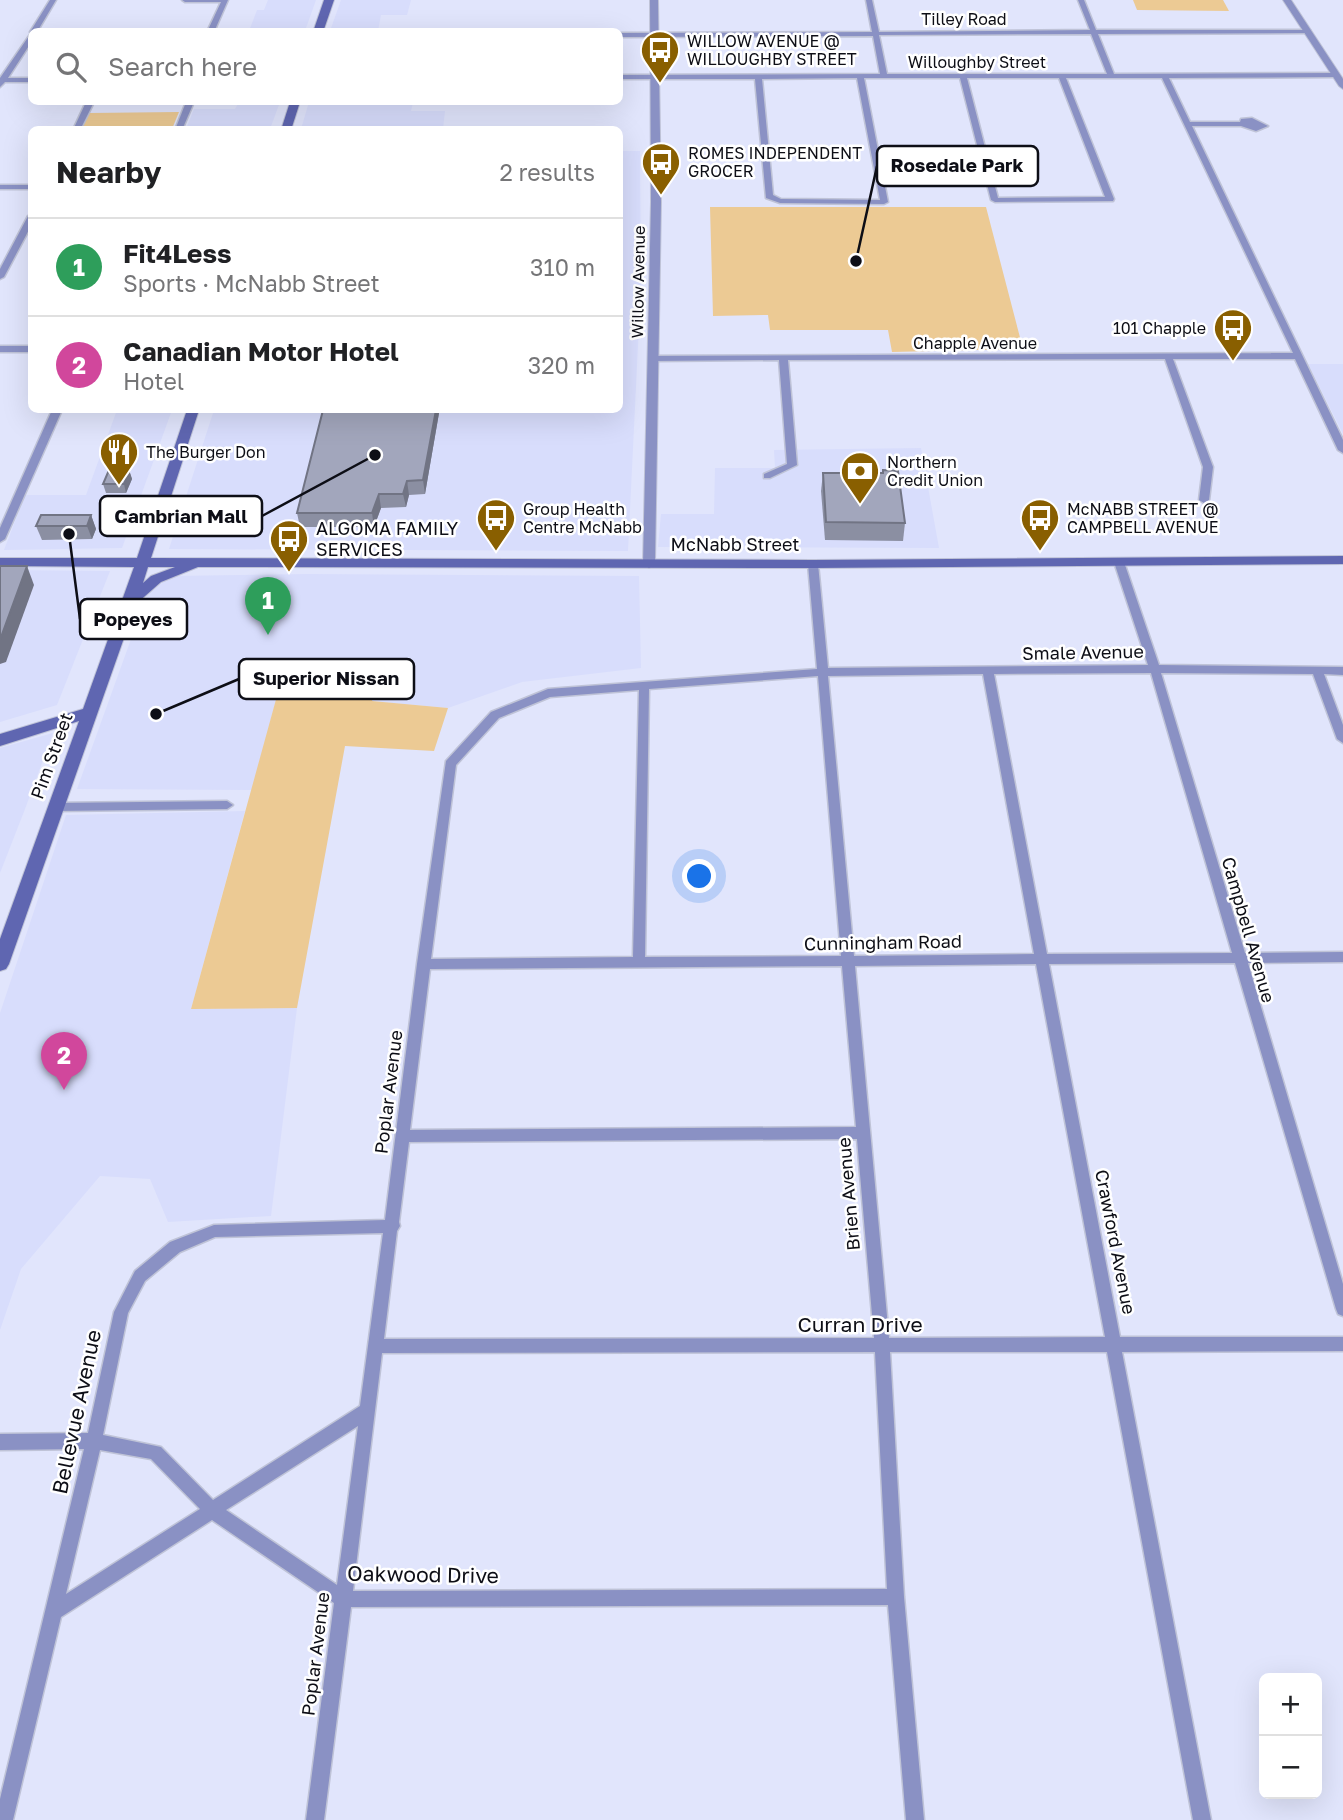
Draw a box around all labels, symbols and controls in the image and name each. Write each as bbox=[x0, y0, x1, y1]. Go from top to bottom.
street label: Tilley Road bbox=[921, 9, 1007, 29]
search box bbox=[28, 28, 623, 105]
bus stop icon: WILLOW AVENUE @ WILLOUGHBY STREET bbox=[639, 29, 681, 84]
place label: WILLOW AVENUE @ WILLOUGHBY STREET bbox=[687, 31, 857, 69]
icon: search bbox=[52, 48, 90, 86]
text: Search here bbox=[108, 51, 257, 82]
street label: Willoughby Street bbox=[908, 52, 1046, 72]
bus stop icon: ROMES INDEPENDENT GROCER bbox=[640, 141, 682, 196]
place label: ROMES INDEPENDENT GROCER bbox=[688, 143, 862, 181]
callout: Rosedale Park bbox=[877, 146, 1038, 186]
text: Rosedale Park bbox=[891, 153, 1024, 176]
text: Nearby bbox=[56, 154, 161, 190]
text: 2 results bbox=[499, 158, 595, 186]
street label: Willow Avenue bbox=[627, 226, 649, 338]
text: Fit4Less bbox=[123, 238, 232, 269]
text: 1 bbox=[73, 253, 85, 281]
text: 310 m bbox=[530, 253, 595, 281]
text: Sports · McNabb Street bbox=[123, 269, 380, 297]
bus stop icon: 101 Chapple bbox=[1212, 307, 1254, 362]
place label: 101 Chapple bbox=[1113, 318, 1206, 338]
street label: Chapple Avenue bbox=[913, 333, 1037, 353]
text: Canadian Motor Hotel bbox=[123, 336, 399, 367]
text: 2 bbox=[72, 351, 86, 379]
text: 320 m bbox=[528, 351, 595, 379]
text: Hotel bbox=[123, 367, 184, 395]
restaurant icon: The Burger Don bbox=[98, 431, 140, 486]
place label: The Burger Don bbox=[146, 442, 266, 462]
bank icon: Northern Credit Union bbox=[839, 450, 881, 505]
place label: Northern Credit Union bbox=[887, 452, 983, 490]
callout: Cambrian Mall bbox=[100, 496, 262, 536]
bus stop icon: Group Health Centre McNabb bbox=[475, 497, 517, 552]
bus stop icon: McNABB STREET @ CAMPBELL AVENUE bbox=[1019, 497, 1061, 552]
place label: Group Health Centre McNabb bbox=[523, 499, 642, 537]
place label: McNABB STREET @ CAMPBELL AVENUE bbox=[1067, 499, 1219, 537]
text: Cambrian Mall bbox=[114, 504, 248, 527]
place label: ALGOMA FAMILY SERVICES bbox=[316, 517, 459, 560]
bus stop icon: ALGOMA FAMILY SERVICES bbox=[268, 518, 310, 573]
street label: McNabb Street bbox=[670, 533, 800, 555]
pin: 1 bbox=[245, 577, 291, 635]
callout: Popeyes bbox=[80, 599, 187, 639]
text: Popeyes bbox=[93, 607, 173, 630]
street label: Smale Avenue bbox=[1022, 640, 1144, 664]
callout: Superior Nissan bbox=[239, 659, 414, 699]
text: Superior Nissan bbox=[253, 666, 399, 689]
street label: Pim Street bbox=[25, 709, 77, 802]
street label: Campbell Avenue bbox=[1218, 854, 1280, 1005]
your location bbox=[682, 859, 716, 893]
street label: Cunningham Road bbox=[804, 930, 962, 954]
street label: Poplar Avenue bbox=[370, 1029, 407, 1155]
pin: 2 bbox=[41, 1032, 87, 1090]
street label: Brien Avenue bbox=[832, 1137, 864, 1252]
street label: Crawford Avenue bbox=[1091, 1167, 1141, 1316]
street label: Curran Drive bbox=[797, 1311, 923, 1337]
street label: Bellevue Avenue bbox=[46, 1327, 106, 1496]
street label: Oakwood Drive bbox=[347, 1560, 499, 1588]
street label: Poplar Avenue bbox=[297, 1591, 334, 1717]
map controls bbox=[1259, 1673, 1322, 1799]
button: + bbox=[1259, 1673, 1322, 1736]
button: − bbox=[1259, 1736, 1322, 1799]

